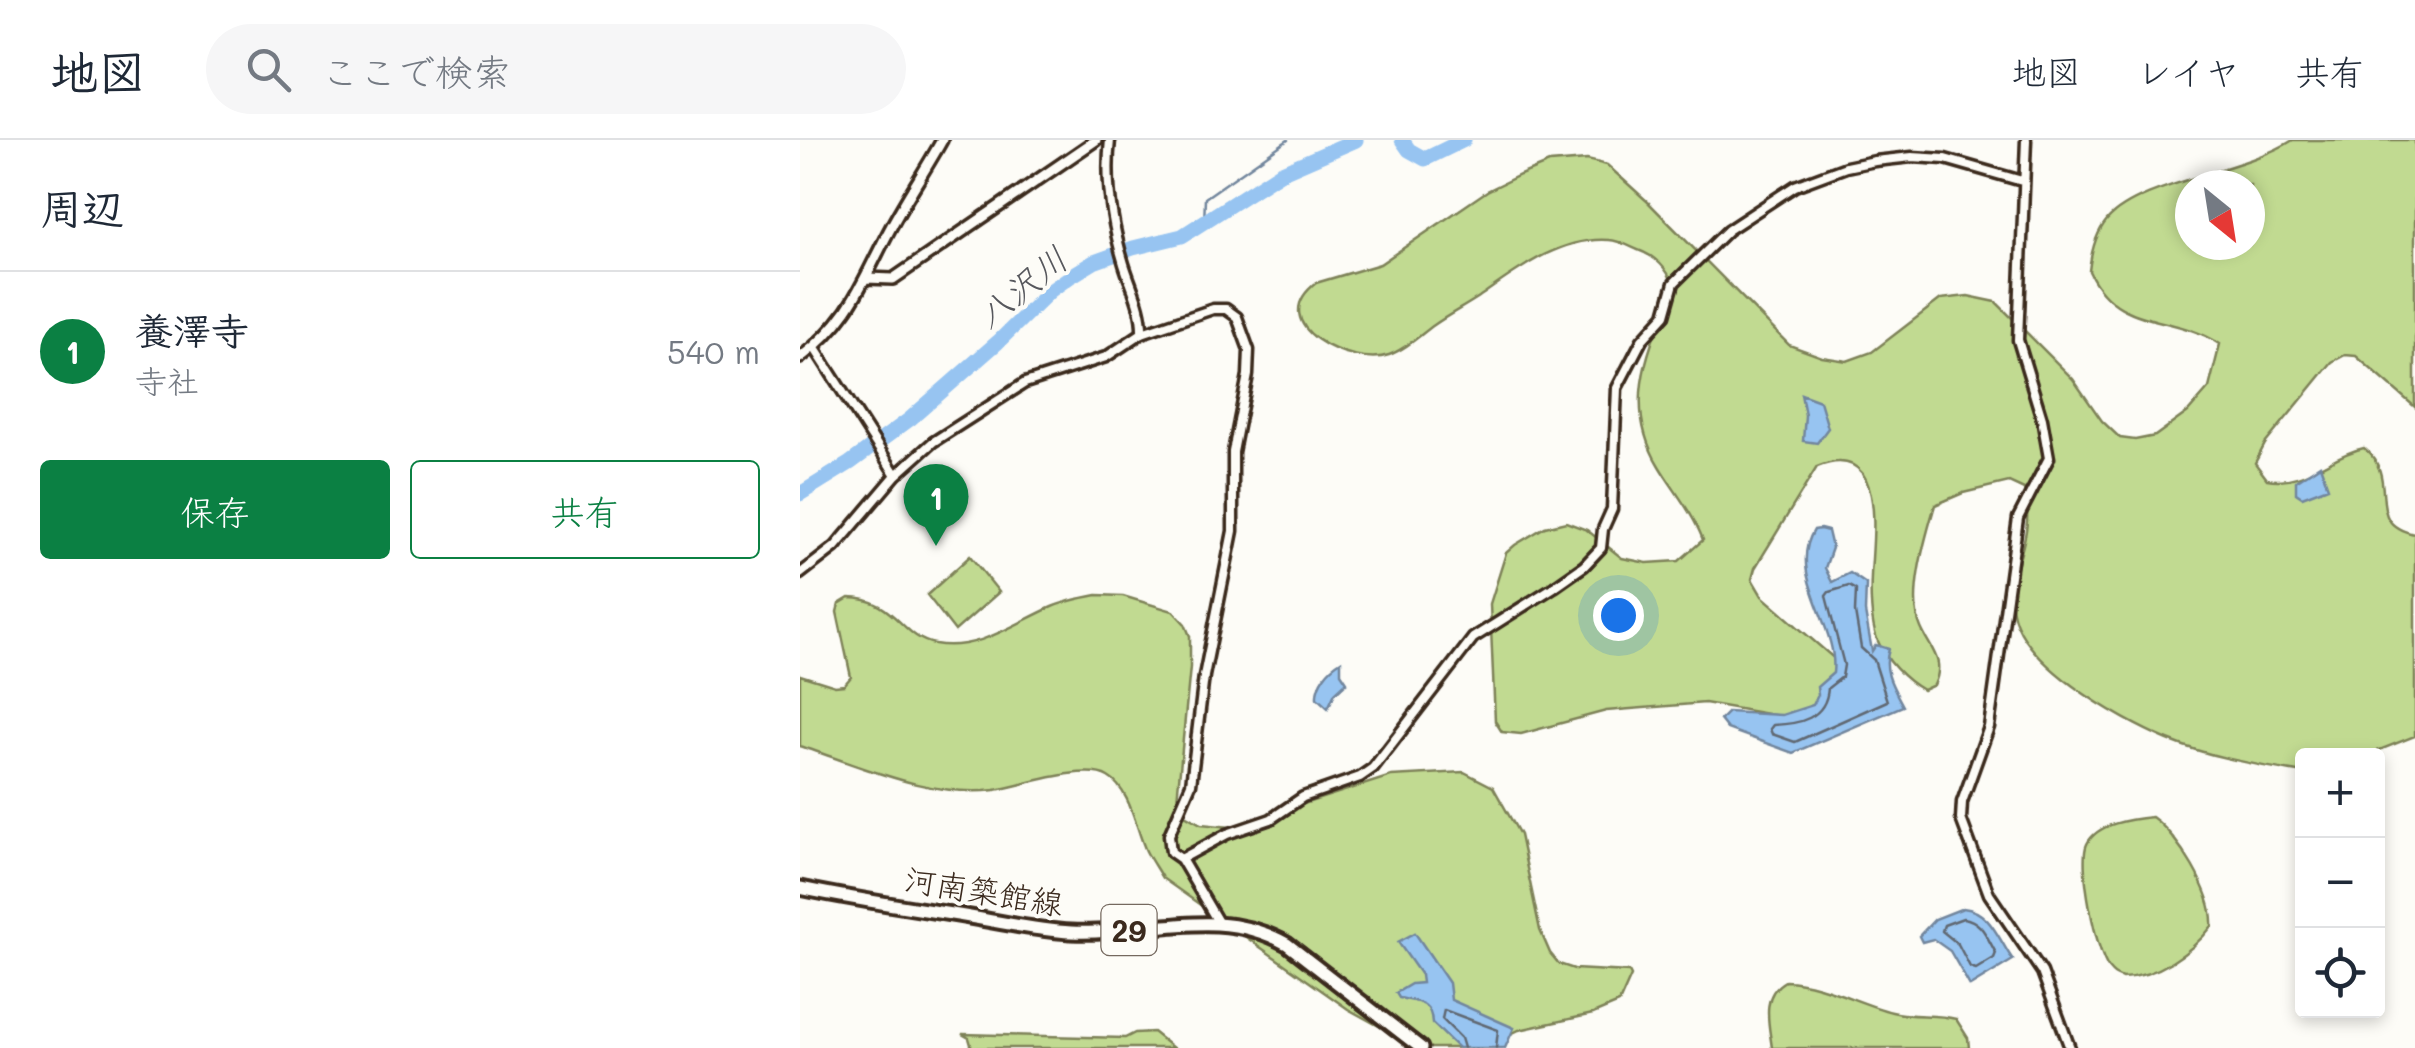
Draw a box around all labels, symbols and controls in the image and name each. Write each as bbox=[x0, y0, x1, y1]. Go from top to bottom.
search box bbox=[206, 24, 906, 114]
text: 地図 bbox=[50, 40, 146, 102]
icon: search bbox=[241, 42, 296, 97]
text: ここで検索 bbox=[321, 46, 511, 96]
text: 地図 bbox=[2011, 48, 2081, 94]
text: レイヤ bbox=[2136, 48, 2240, 94]
text: 共有 bbox=[2295, 48, 2365, 94]
north arrow bbox=[2175, 170, 2265, 260]
text: 周辺 bbox=[40, 180, 124, 235]
water label: 八沢川 bbox=[966, 235, 1076, 337]
text: 養澤寺 bbox=[135, 305, 249, 355]
text: 1 bbox=[65, 330, 80, 372]
text: 540 m bbox=[667, 330, 760, 372]
text: 寺社 bbox=[135, 359, 199, 401]
button: 保存 bbox=[40, 460, 390, 559]
button: 共有 bbox=[410, 460, 760, 559]
pin: 1 bbox=[904, 464, 968, 546]
your location bbox=[1593, 590, 1644, 641]
map controls bbox=[2295, 748, 2385, 1018]
button: + bbox=[2295, 748, 2385, 838]
button: − bbox=[2295, 838, 2385, 928]
street label: 河南築館線 bbox=[902, 857, 1066, 923]
road number: 29 bbox=[1102, 905, 1156, 955]
button: locate bbox=[2295, 928, 2385, 1018]

